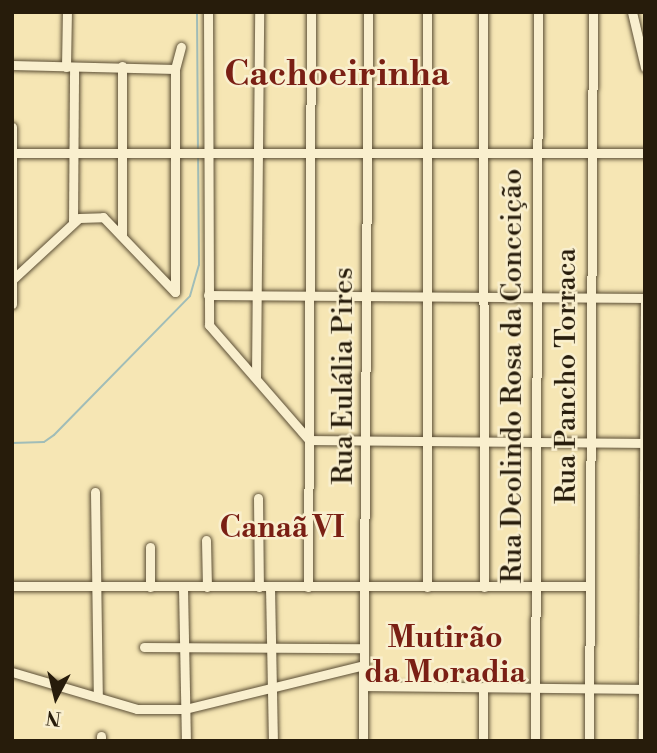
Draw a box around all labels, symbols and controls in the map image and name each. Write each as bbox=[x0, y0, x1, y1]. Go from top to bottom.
district label: Cachoeirinha bbox=[224, 54, 450, 96]
street label: Rua Deolindo Rosa da Conceição bbox=[496, 169, 530, 583]
street label: Rua Pancho Torraca bbox=[550, 248, 584, 504]
street label: Rua Eulália Pires bbox=[327, 267, 361, 485]
district label: Canaã VI bbox=[220, 510, 344, 546]
district label: Mutirão da Moradia bbox=[364, 620, 526, 690]
north arrow bbox=[21, 662, 91, 732]
text: N bbox=[45, 705, 62, 731]

